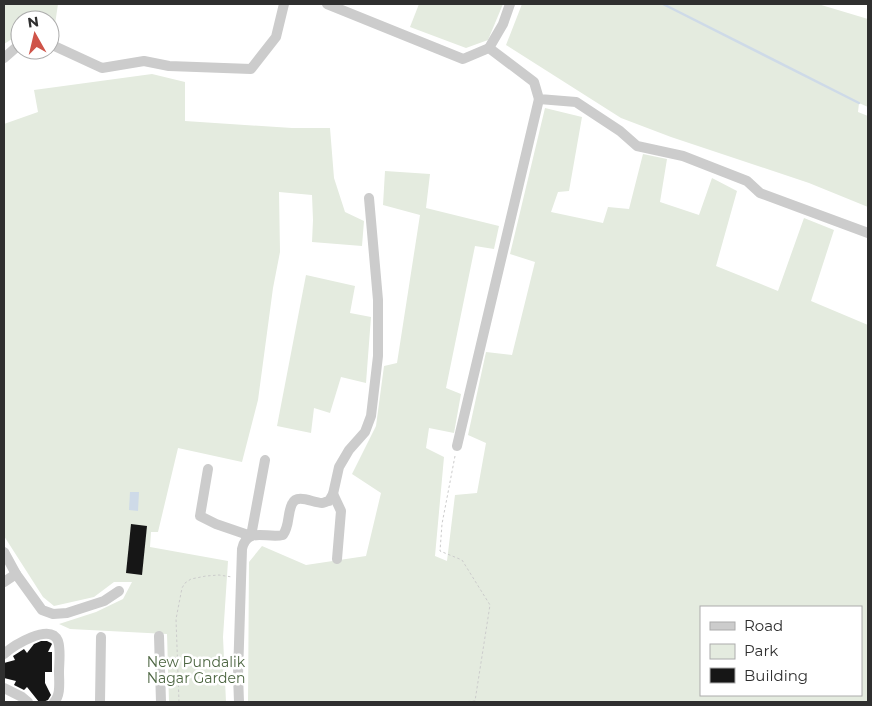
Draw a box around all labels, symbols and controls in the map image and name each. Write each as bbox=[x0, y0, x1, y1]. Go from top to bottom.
north arrow bbox=[10, 10, 60, 60]
text: N bbox=[26, 12, 40, 32]
legend bbox=[700, 606, 862, 696]
text: Road bbox=[744, 616, 783, 635]
text: Park bbox=[744, 641, 778, 660]
park label: New Pundalik Nagar Garden bbox=[147, 653, 246, 687]
text: Building bbox=[744, 666, 808, 685]

